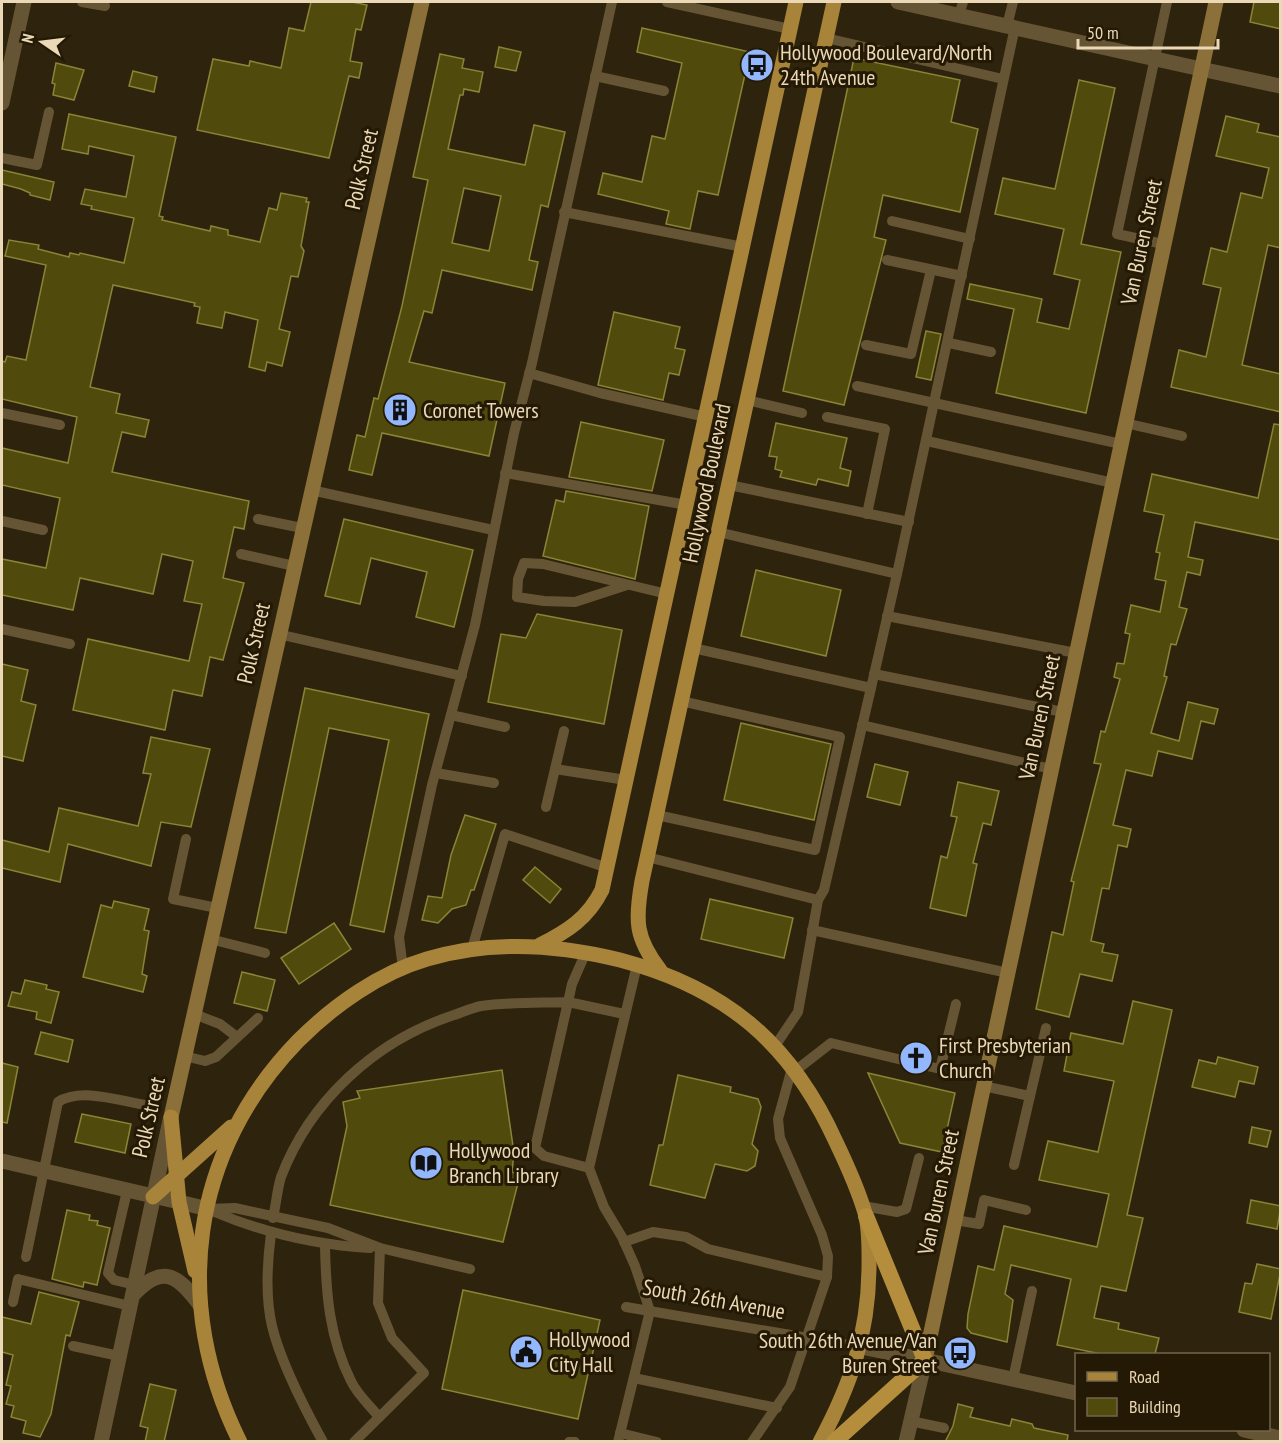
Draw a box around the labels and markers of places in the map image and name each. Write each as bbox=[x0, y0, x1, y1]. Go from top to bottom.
place label: Hollywood Boulevard/North 24th Avenue bbox=[780, 38, 992, 91]
bus stop icon: Hollywood Boulevard/North 24th Avenue bbox=[739, 47, 775, 83]
building icon: Coronet Towers bbox=[382, 392, 418, 428]
place label: Coronet Towers bbox=[423, 396, 539, 424]
place label: First Presbyterian Church bbox=[939, 1031, 1071, 1084]
church icon: First Presbyterian Church bbox=[898, 1040, 934, 1076]
place label: Hollywood Branch Library bbox=[449, 1136, 559, 1189]
library icon: Hollywood Branch Library bbox=[408, 1145, 444, 1181]
place label: Hollywood City Hall bbox=[549, 1325, 630, 1378]
place label: South 26th Avenue/Van Buren Street bbox=[759, 1326, 937, 1379]
public building icon: Hollywood City Hall bbox=[508, 1334, 544, 1370]
bus stop icon: South 26th Avenue/Van Buren Street bbox=[942, 1335, 978, 1371]

